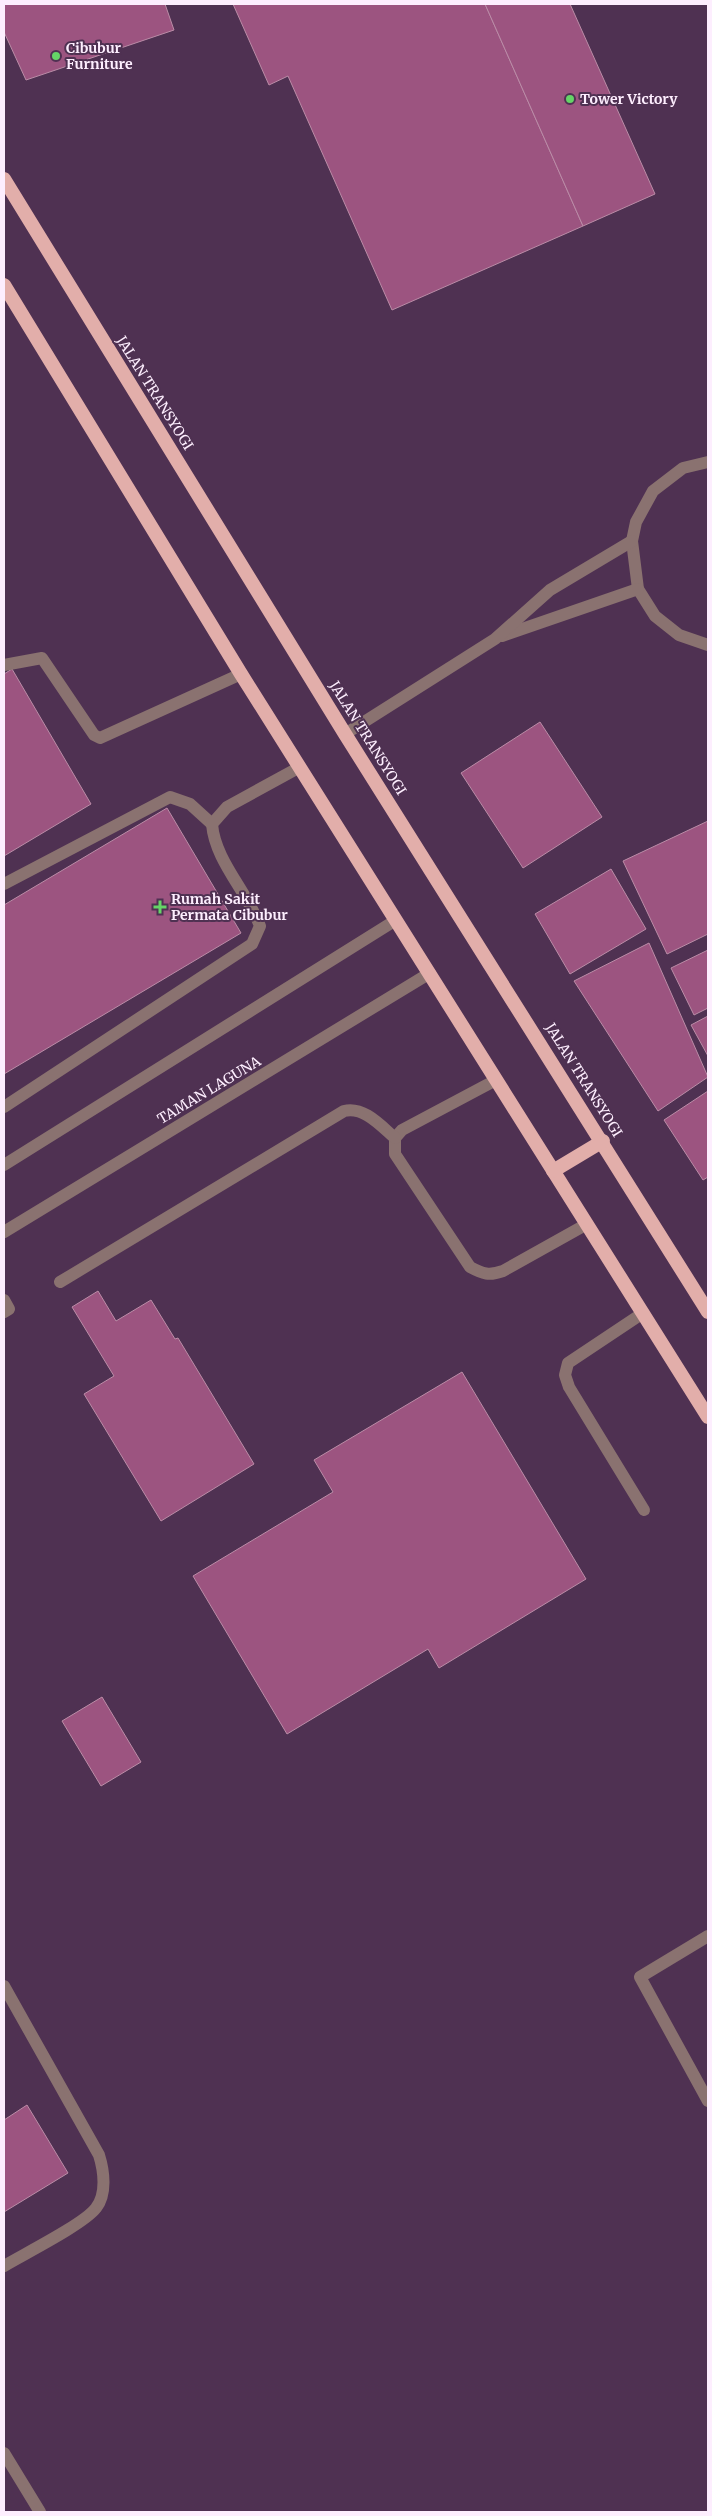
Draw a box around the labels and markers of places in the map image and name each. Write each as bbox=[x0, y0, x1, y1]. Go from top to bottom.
place label: Cibubur Furniture bbox=[66, 39, 133, 73]
marker: Cibubur Furniture bbox=[50, 50, 62, 62]
place label: Tower Victory bbox=[580, 90, 678, 108]
marker: Tower Victory bbox=[564, 93, 576, 105]
place label: Rumah Sakit Permata Cibubur bbox=[171, 890, 288, 924]
marker: Rumah Sakit Permata Cibubur bbox=[153, 900, 167, 914]

